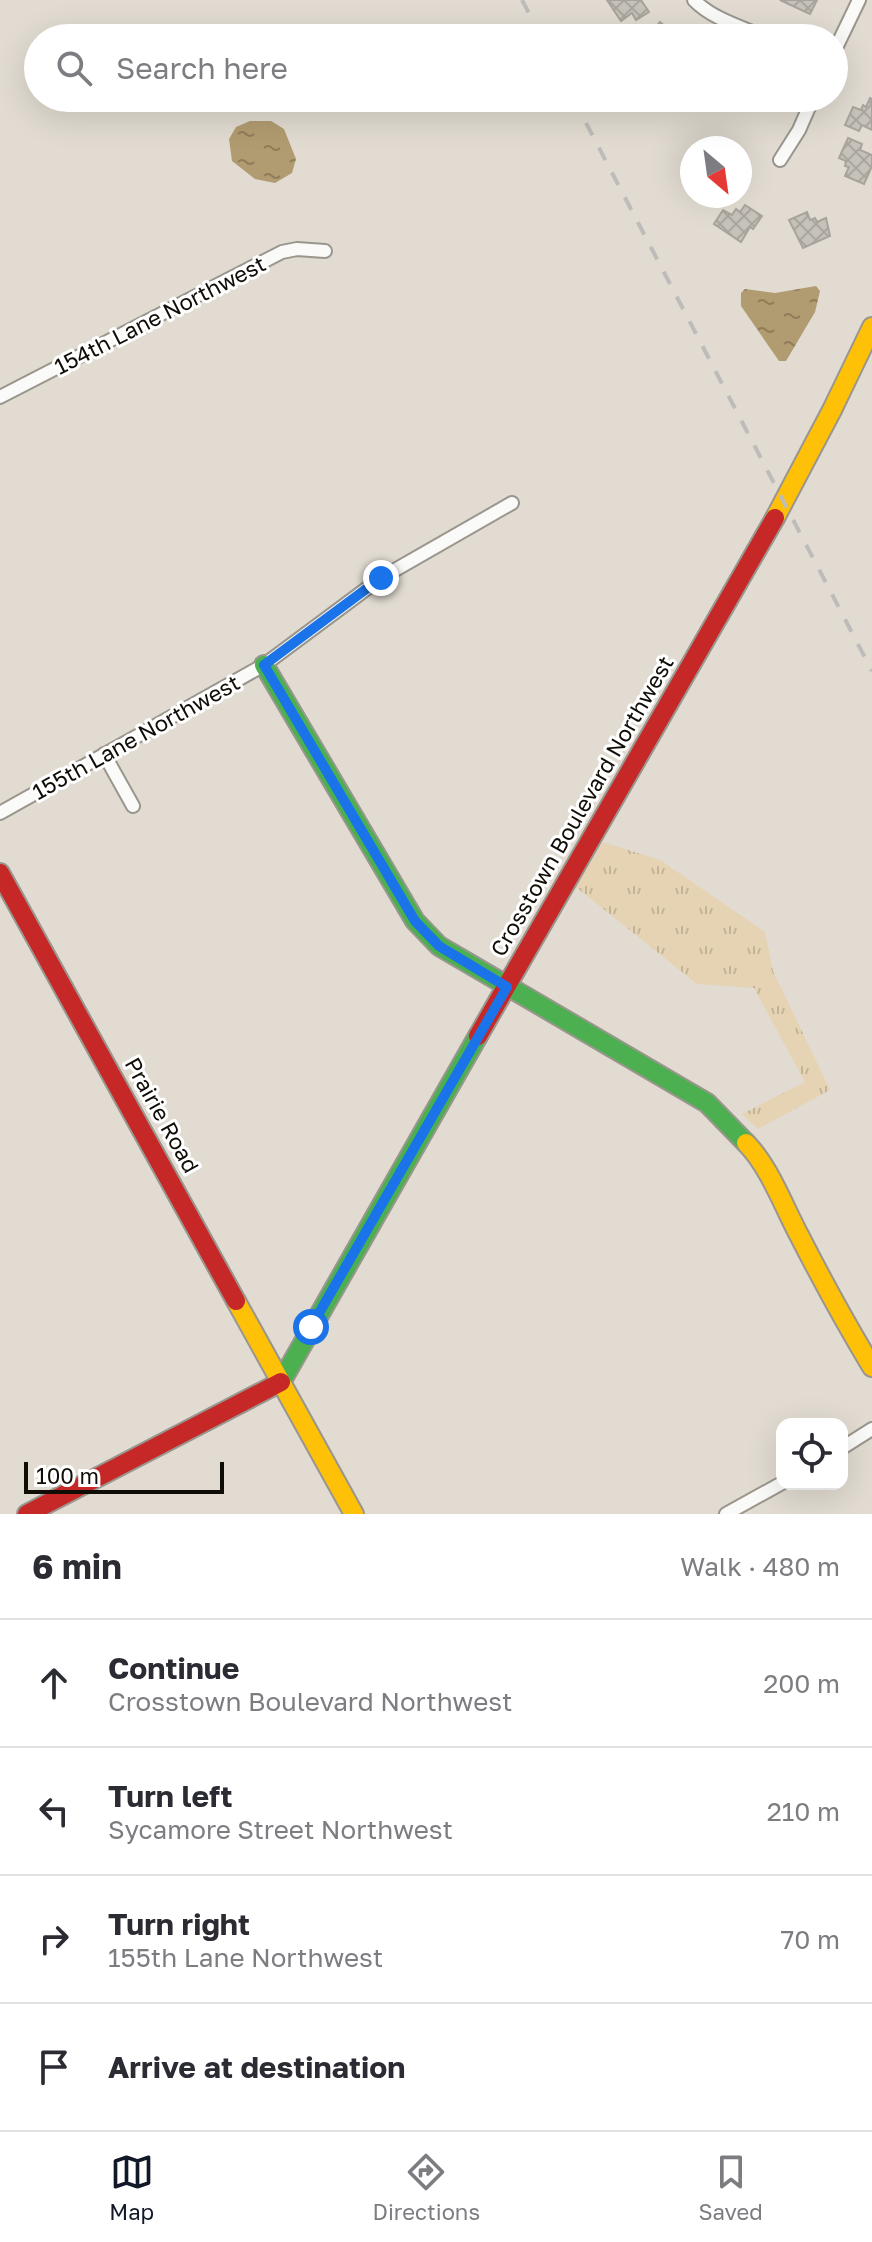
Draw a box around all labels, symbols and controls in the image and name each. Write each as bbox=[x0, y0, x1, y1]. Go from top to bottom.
search box bbox=[24, 24, 848, 112]
icon: search bbox=[52, 46, 96, 90]
text: Search here bbox=[116, 50, 288, 86]
north arrow bbox=[680, 136, 752, 208]
street label: 154th Lane Northwest bbox=[50, 250, 270, 380]
route end bbox=[363, 560, 399, 596]
street label: Crosstown Boulevard Northwest bbox=[484, 651, 679, 961]
street label: 155th Lane Northwest bbox=[27, 668, 244, 805]
street label: Prairie Road bbox=[120, 1052, 205, 1177]
route start bbox=[293, 1309, 329, 1345]
map controls bbox=[776, 1418, 848, 1490]
button: locate bbox=[776, 1418, 848, 1490]
scale bar bbox=[24, 1458, 224, 1494]
text: 100 m bbox=[36, 1462, 99, 1489]
text: 6 min bbox=[32, 1546, 122, 1586]
text: Walk · 480 m bbox=[680, 1551, 840, 1582]
text: Continue bbox=[108, 1650, 239, 1686]
icon: ahead bbox=[32, 1661, 76, 1705]
text: 200 m bbox=[763, 1668, 840, 1699]
text: Crosstown Boulevard Northwest bbox=[108, 1686, 512, 1717]
text: Turn left bbox=[108, 1778, 233, 1814]
icon: left bbox=[32, 1789, 76, 1833]
text: 210 m bbox=[767, 1796, 840, 1827]
text: Sycamore Street Northwest bbox=[108, 1814, 453, 1845]
text: Turn right bbox=[108, 1906, 250, 1942]
icon: right bbox=[32, 1917, 76, 1961]
text: 70 m bbox=[781, 1924, 840, 1955]
text: 155th Lane Northwest bbox=[108, 1942, 383, 1973]
icon: arrive bbox=[32, 2045, 76, 2089]
text: Arrive at destination bbox=[108, 2049, 405, 2085]
tab: Map bbox=[109, 2150, 154, 2225]
tab: Directions bbox=[373, 2150, 480, 2225]
tab: Saved bbox=[699, 2150, 763, 2225]

